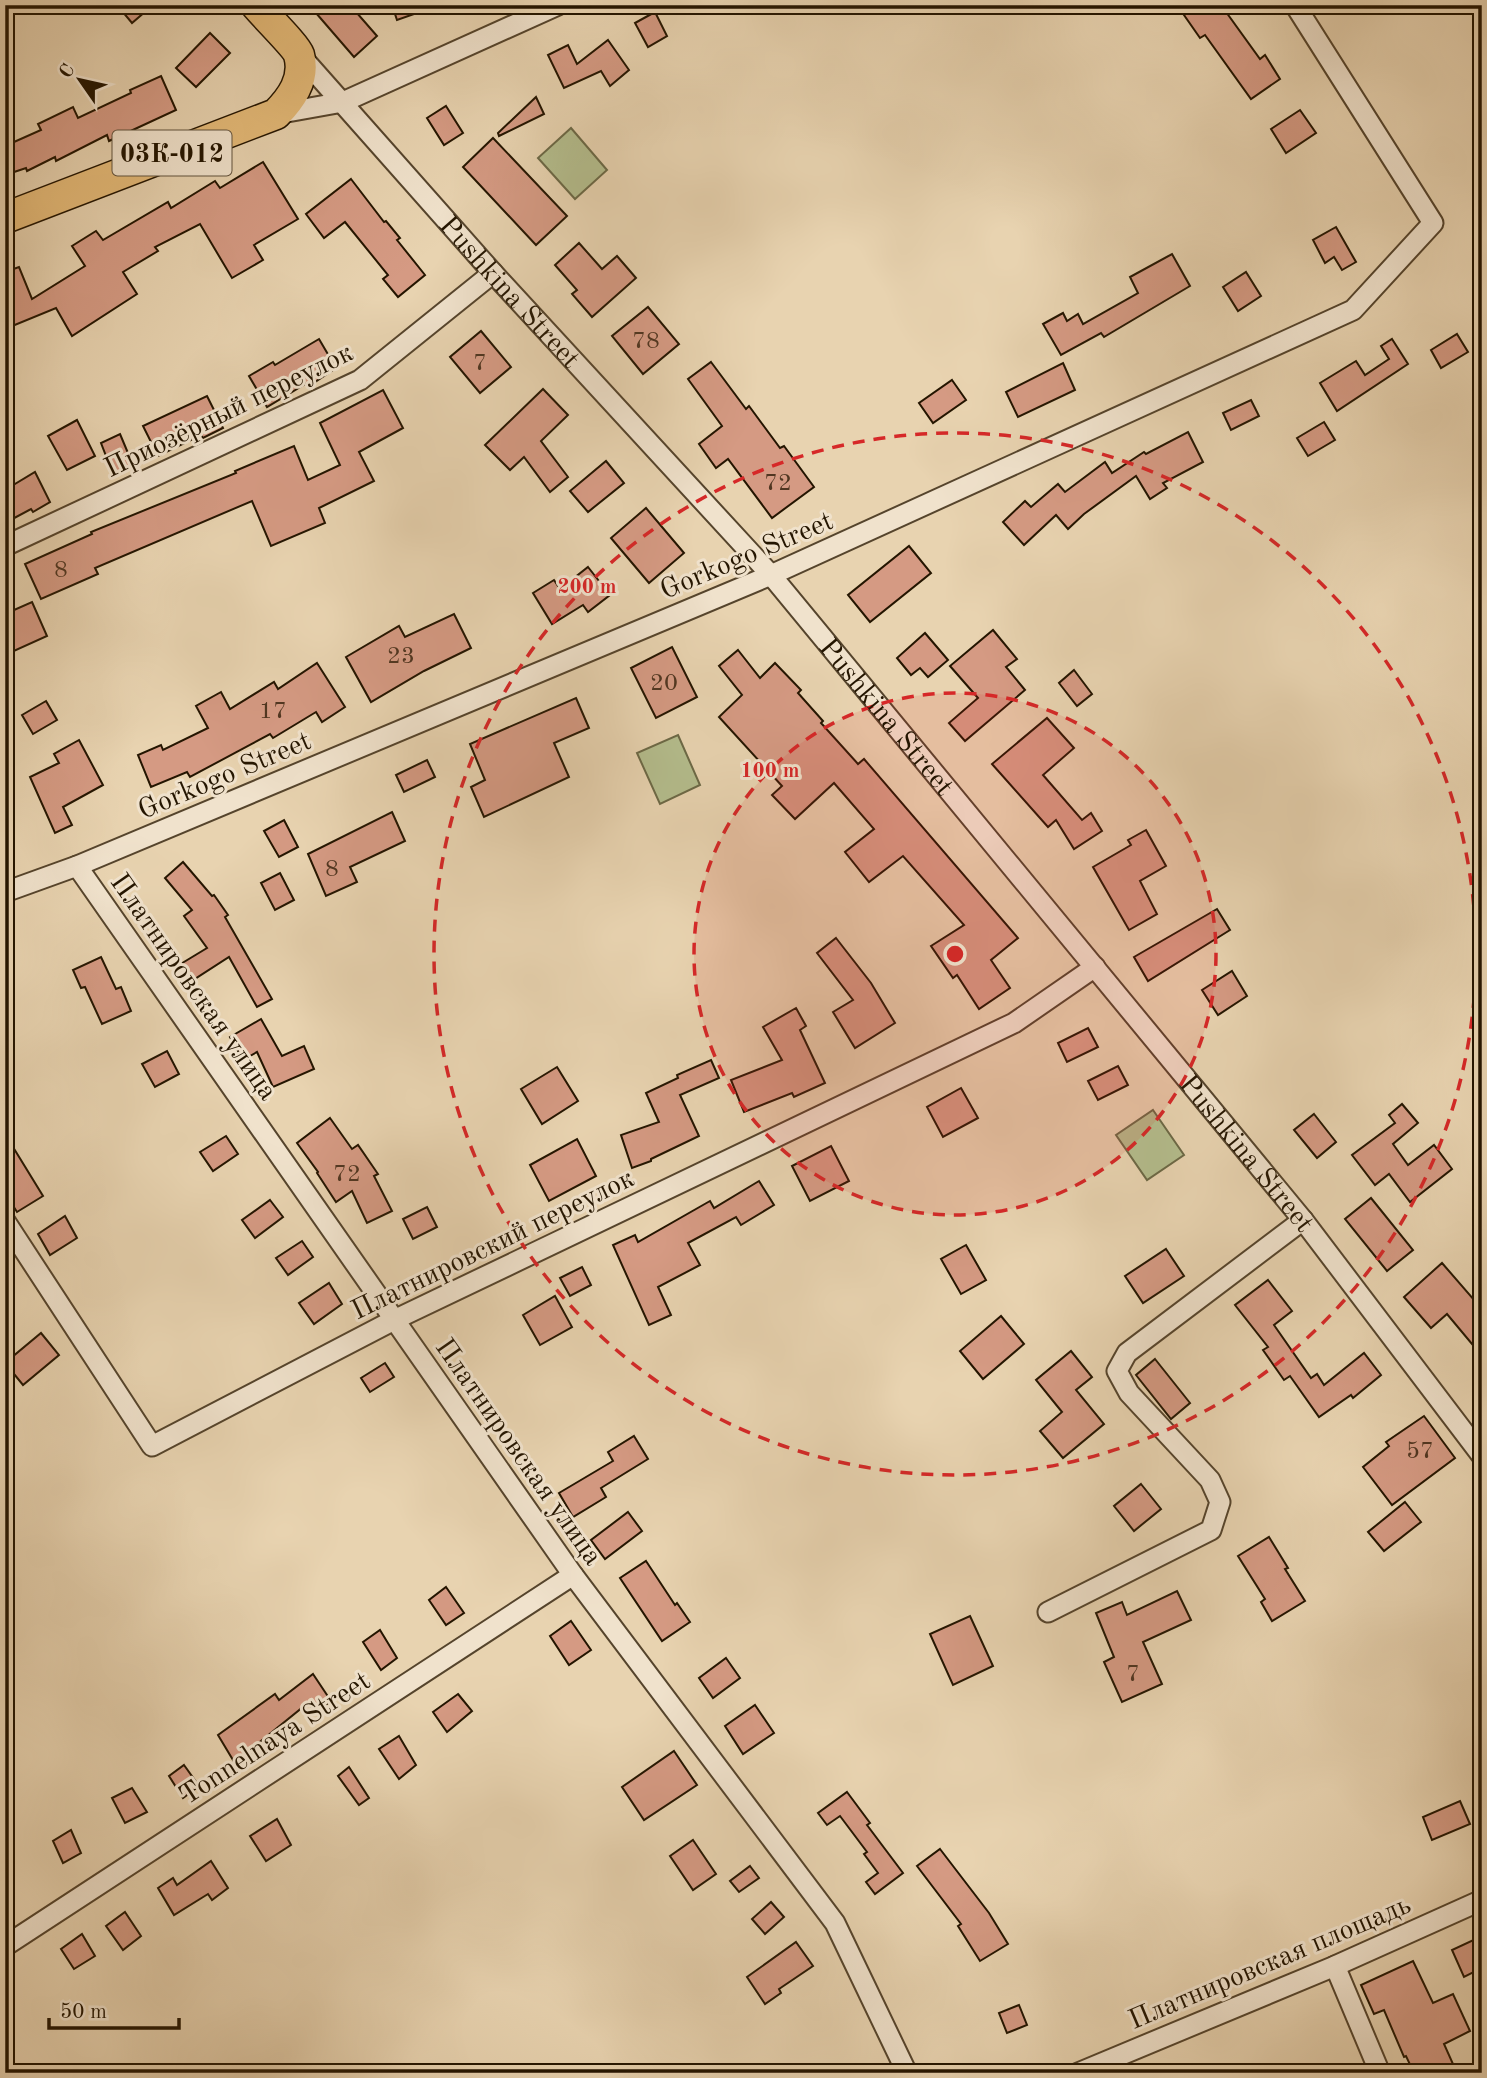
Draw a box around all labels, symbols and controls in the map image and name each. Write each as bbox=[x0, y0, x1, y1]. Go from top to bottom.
north arrow bbox=[46, 46, 116, 116]
text: С bbox=[57, 61, 79, 82]
road number: 03К-012 bbox=[113, 130, 232, 176]
street label: Pushkina Street bbox=[433, 212, 584, 375]
house number: 78 bbox=[632, 330, 660, 354]
street label: Приозёрный переулок bbox=[101, 339, 358, 484]
house number: 7 bbox=[473, 352, 487, 376]
house number: 72 bbox=[764, 472, 792, 496]
street label: Gorkogo Street bbox=[657, 508, 838, 606]
house number: 8 bbox=[54, 559, 68, 583]
text: 200 m bbox=[557, 577, 617, 598]
street label: Pushkina Street bbox=[812, 634, 958, 802]
house number: 23 bbox=[387, 645, 415, 669]
house number: 20 bbox=[650, 672, 678, 696]
house number: 17 bbox=[259, 700, 287, 724]
street label: Gorkogo Street bbox=[135, 728, 316, 826]
text: 100 m bbox=[740, 761, 800, 782]
house number: 8 bbox=[325, 858, 339, 882]
street label: Платнировская улица bbox=[104, 869, 281, 1106]
centre of rings bbox=[943, 942, 967, 966]
street label: Pushkina Street bbox=[1173, 1071, 1318, 1238]
house number: 72 bbox=[333, 1163, 361, 1187]
street label: Платнировский переулок bbox=[348, 1165, 639, 1326]
street label: Платнировская улица bbox=[429, 1334, 606, 1571]
house number: 57 bbox=[1406, 1440, 1434, 1464]
house number: 7 bbox=[1126, 1663, 1140, 1687]
street label: Tonnelnaya Street bbox=[175, 1668, 376, 1811]
street label: Платнировская площадь bbox=[1125, 1892, 1415, 2036]
scale bar bbox=[49, 1987, 178, 2031]
text: 50 m bbox=[60, 2002, 107, 2023]

